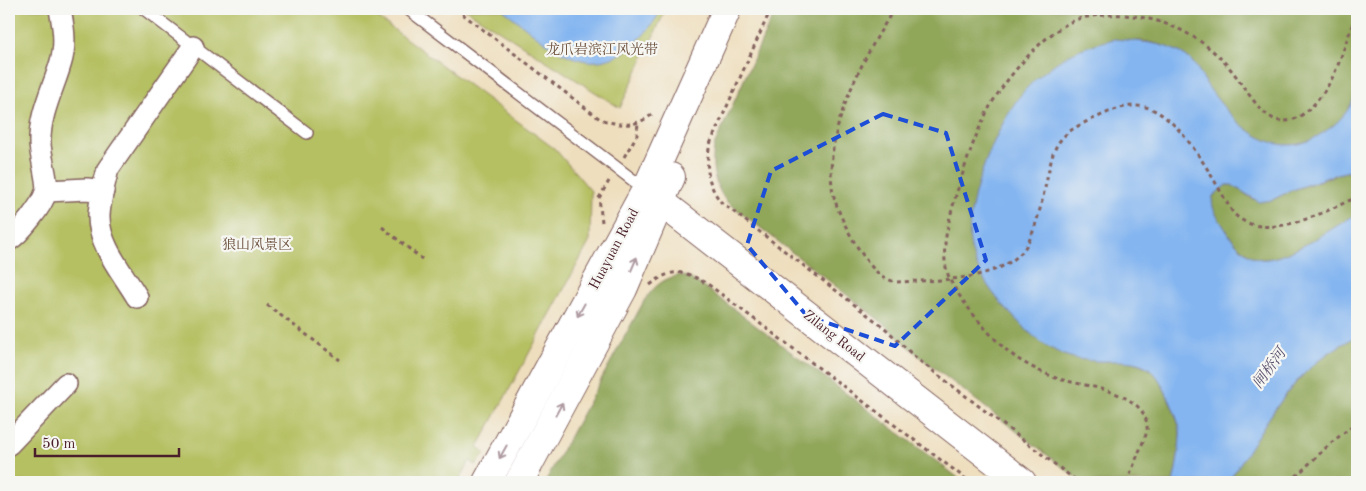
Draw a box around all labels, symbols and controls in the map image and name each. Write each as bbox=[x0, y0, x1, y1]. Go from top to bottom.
park label: 龙爪岩滨江风光带 bbox=[546, 42, 658, 57]
street label: Huayuan Road bbox=[587, 206, 641, 292]
park label: 狼山风景区 bbox=[222, 237, 292, 252]
one-way arrow bbox=[629, 257, 639, 272]
one-way arrow bbox=[576, 302, 586, 317]
street label: Zilang Road bbox=[801, 308, 867, 364]
water label: 闸桥河 bbox=[1249, 343, 1291, 392]
one-way arrow bbox=[554, 401, 564, 416]
scale bar bbox=[35, 426, 179, 458]
text: 50 m bbox=[42, 437, 76, 452]
one-way arrow bbox=[498, 445, 508, 459]

